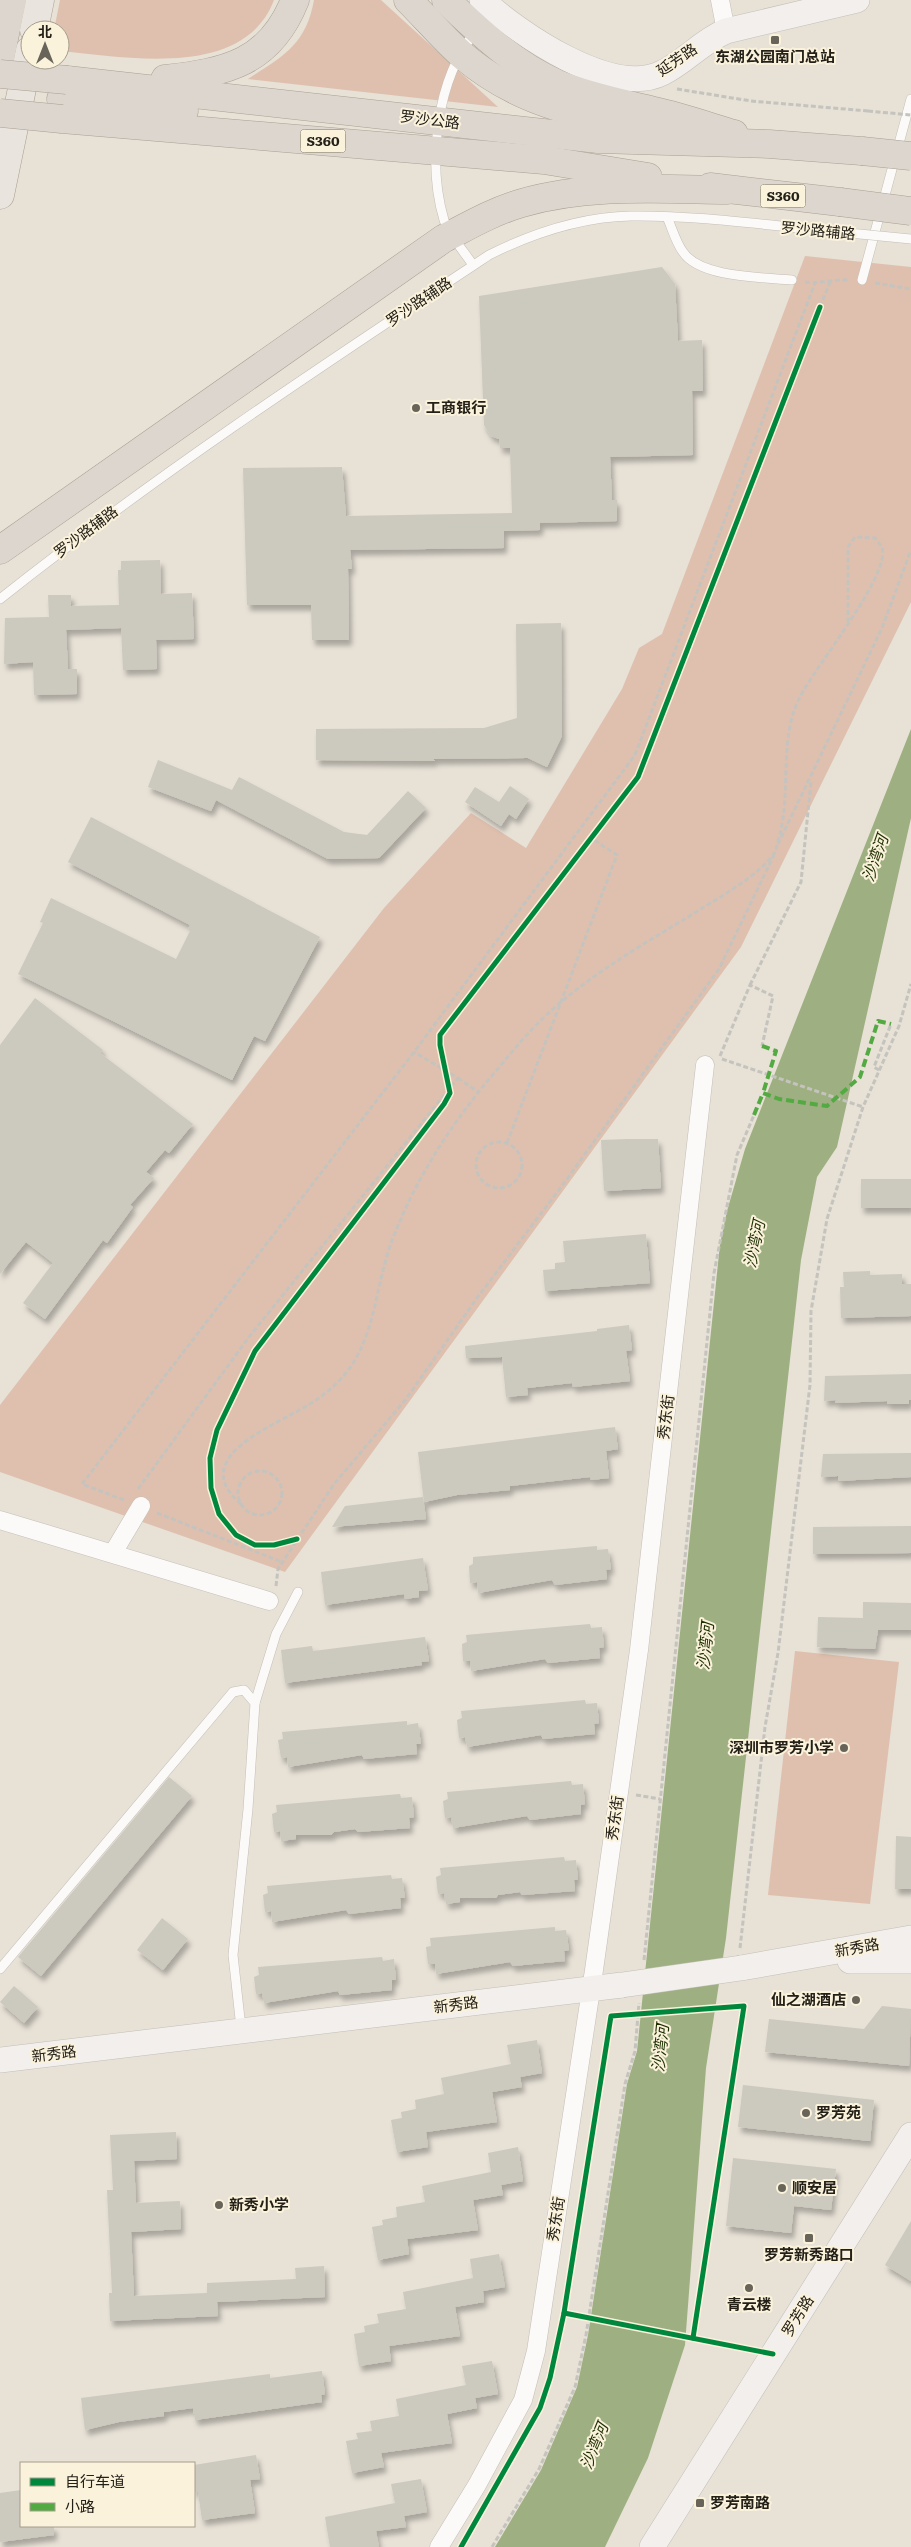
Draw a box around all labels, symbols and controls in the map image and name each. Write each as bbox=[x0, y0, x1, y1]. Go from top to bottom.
north arrow bbox=[20, 20, 70, 70]
text: 北 bbox=[38, 21, 52, 41]
marker: 东湖公园南门总站 bbox=[769, 34, 781, 46]
street label: 延芳路 bbox=[651, 37, 701, 81]
place label: 东湖公园南门总站 bbox=[715, 44, 835, 67]
street label: 罗沙公路 bbox=[399, 103, 461, 134]
road number: S360 bbox=[300, 130, 346, 152]
road number: S360 bbox=[760, 185, 806, 208]
street label: 罗沙路辅路 bbox=[780, 215, 856, 244]
street label: 罗沙路辅路 bbox=[381, 270, 456, 331]
place label: 工商银行 bbox=[426, 395, 486, 418]
marker: 工商银行 bbox=[410, 402, 422, 414]
street label: 罗沙路辅路 bbox=[48, 499, 122, 563]
water label: 沙湾河 bbox=[855, 828, 894, 884]
water label: 沙湾河 bbox=[736, 1215, 770, 1270]
street label: 秀东街 bbox=[650, 1393, 679, 1441]
water label: 沙湾河 bbox=[690, 1618, 719, 1671]
place label: 深圳市罗芳小学 bbox=[729, 1735, 834, 1758]
marker: 深圳市罗芳小学 bbox=[838, 1742, 850, 1754]
street label: 秀东街 bbox=[599, 1794, 628, 1842]
street label: 新秀路 bbox=[833, 1931, 881, 1962]
place label: 仙之湖酒店 bbox=[771, 1987, 846, 2010]
street label: 新秀路 bbox=[432, 1989, 480, 2018]
marker: 仙之湖酒店 bbox=[850, 1994, 862, 2006]
water label: 沙湾河 bbox=[645, 2020, 674, 2073]
street label: 新秀路 bbox=[30, 2038, 78, 2067]
place label: 罗芳苑 bbox=[816, 2100, 861, 2123]
marker: 罗芳苑 bbox=[800, 2107, 812, 2119]
place label: 顺安居 bbox=[792, 2175, 837, 2198]
marker: 顺安居 bbox=[776, 2182, 788, 2194]
place label: 新秀小学 bbox=[229, 2192, 289, 2215]
street label: 秀东街 bbox=[540, 2195, 569, 2243]
marker: 新秀小学 bbox=[213, 2199, 225, 2211]
marker: 罗芳新秀路口 bbox=[803, 2232, 815, 2244]
place label: 罗芳新秀路口 bbox=[764, 2242, 854, 2265]
marker: 青云楼 bbox=[743, 2282, 755, 2294]
street label: 罗芳路 bbox=[775, 2290, 818, 2340]
place label: 青云楼 bbox=[726, 2292, 772, 2315]
water label: 沙湾河 bbox=[573, 2416, 614, 2472]
legend bbox=[20, 2462, 195, 2527]
text: 自行车道 bbox=[65, 2469, 125, 2492]
place label: 罗芳南路 bbox=[710, 2490, 770, 2513]
text: 小路 bbox=[65, 2494, 95, 2517]
marker: 罗芳南路 bbox=[694, 2497, 706, 2509]

